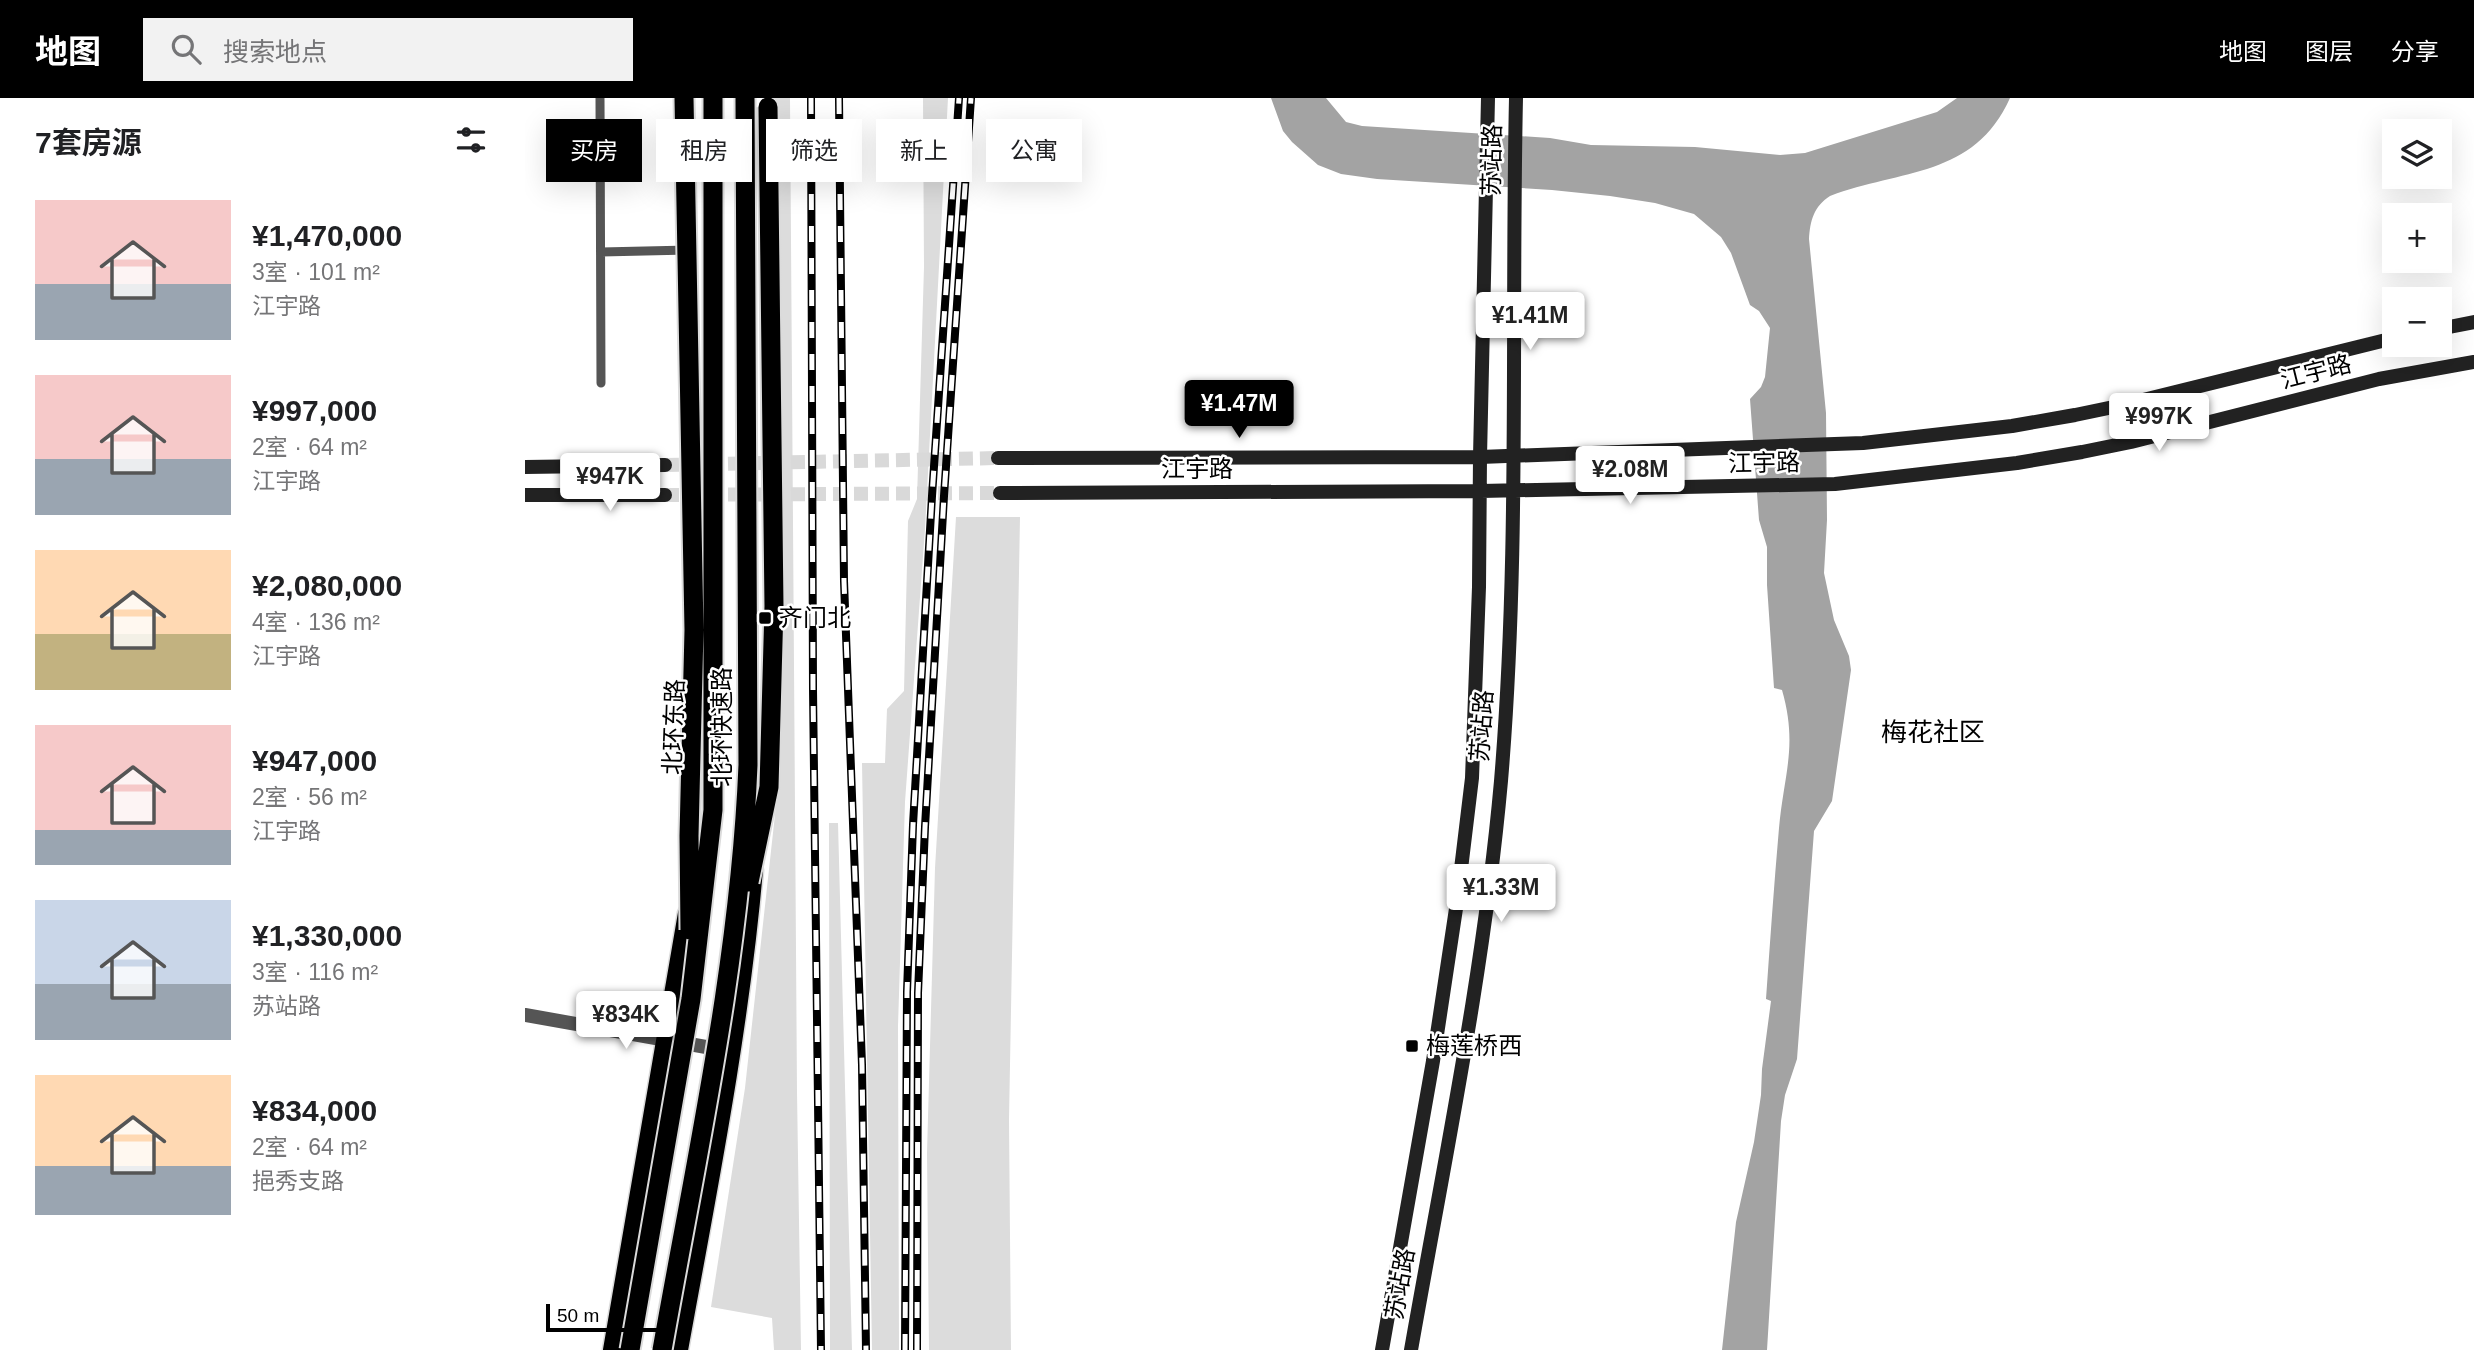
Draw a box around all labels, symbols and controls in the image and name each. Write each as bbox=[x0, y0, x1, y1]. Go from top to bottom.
search box bbox=[143, 18, 633, 81]
icon: search bbox=[167, 30, 205, 68]
text: 地图 bbox=[35, 33, 101, 70]
text: 搜索地点 bbox=[223, 37, 327, 67]
text: 地图 bbox=[2219, 38, 2267, 65]
text: 图层 bbox=[2305, 38, 2353, 65]
text: 分享 bbox=[2391, 38, 2439, 65]
chip: 买房 bbox=[546, 119, 642, 182]
chip: 租房 bbox=[656, 119, 752, 182]
chip: 筛选 bbox=[766, 119, 862, 182]
chip: 新上 bbox=[876, 119, 972, 182]
chip: 公寓 bbox=[986, 119, 1082, 182]
map controls bbox=[2382, 119, 2452, 357]
button: layers bbox=[2382, 119, 2452, 189]
icon: filters bbox=[452, 121, 490, 159]
street label: 苏站路 bbox=[1477, 124, 1506, 196]
text: 7套房源 bbox=[35, 126, 142, 159]
button: + bbox=[2382, 203, 2452, 273]
text: ¥1,470,000 bbox=[252, 219, 402, 252]
icon: home bbox=[91, 228, 175, 312]
text: 3室 · 101 m² bbox=[252, 259, 380, 285]
button: − bbox=[2382, 287, 2452, 357]
pin: ¥1.41M bbox=[1473, 292, 1587, 352]
text: 江宇路 bbox=[252, 293, 321, 319]
text: ¥1.41M bbox=[1492, 302, 1568, 328]
street label: 江宇路 bbox=[2278, 350, 2354, 393]
pin: ¥1.47M bbox=[1182, 380, 1296, 440]
text: ¥1.47M bbox=[1201, 390, 1277, 416]
text: ¥997,000 bbox=[252, 394, 377, 427]
pin: ¥997K bbox=[2110, 394, 2208, 453]
icon: home bbox=[91, 403, 175, 487]
text: ¥997K bbox=[2125, 403, 2193, 429]
text: 2室 · 64 m² bbox=[252, 434, 367, 460]
pin: ¥2.08M bbox=[1573, 446, 1687, 506]
street label: 江宇路 bbox=[1728, 448, 1800, 477]
pin: ¥947K bbox=[561, 454, 659, 513]
street label: 江宇路 bbox=[1161, 455, 1233, 482]
text: ¥2.08M bbox=[1592, 456, 1668, 482]
text: ¥947K bbox=[576, 463, 644, 489]
text: 江宇路 bbox=[252, 468, 321, 494]
text: ¥2,080,000 bbox=[252, 569, 402, 602]
icon: home bbox=[91, 578, 175, 662]
place label: 齐门北 bbox=[779, 604, 851, 631]
text: 4室 · 136 m² bbox=[252, 609, 380, 635]
marker: 齐门北 bbox=[757, 610, 773, 626]
text: 江宇路 bbox=[252, 643, 321, 669]
street label: 北环快速路 bbox=[708, 667, 735, 787]
street label: 北环东路 bbox=[658, 679, 689, 775]
street label: 苏站路 bbox=[1466, 689, 1497, 763]
district label: 梅花社区 bbox=[1881, 717, 1985, 747]
text: ¥947,000 bbox=[252, 744, 377, 777]
icon: home bbox=[91, 753, 175, 837]
text: 2室 · 56 m² bbox=[252, 784, 367, 810]
text: 江宇路 bbox=[252, 818, 321, 844]
pin: ¥1.33M bbox=[1444, 864, 1558, 924]
text: ¥1.33M bbox=[1463, 874, 1539, 900]
text: ¥1,330,000 bbox=[252, 919, 402, 952]
icon: home bbox=[91, 928, 175, 1012]
text: 3室 · 116 m² bbox=[252, 959, 378, 985]
pin: ¥834K bbox=[577, 992, 675, 1051]
text: 苏站路 bbox=[252, 993, 321, 1019]
text: ¥834K bbox=[592, 1001, 660, 1027]
place label: 梅莲桥西 bbox=[1426, 1032, 1522, 1059]
marker: 梅莲桥西 bbox=[1404, 1038, 1420, 1054]
text: ¥834,000 bbox=[252, 1094, 377, 1127]
icon: home bbox=[91, 1103, 175, 1187]
text: 2室 · 64 m² bbox=[252, 1134, 367, 1160]
text: 挹秀支路 bbox=[252, 1168, 344, 1194]
street label: 苏站路 bbox=[1380, 1246, 1419, 1322]
scale bar bbox=[546, 1301, 672, 1333]
text: 50 m bbox=[557, 1305, 599, 1326]

